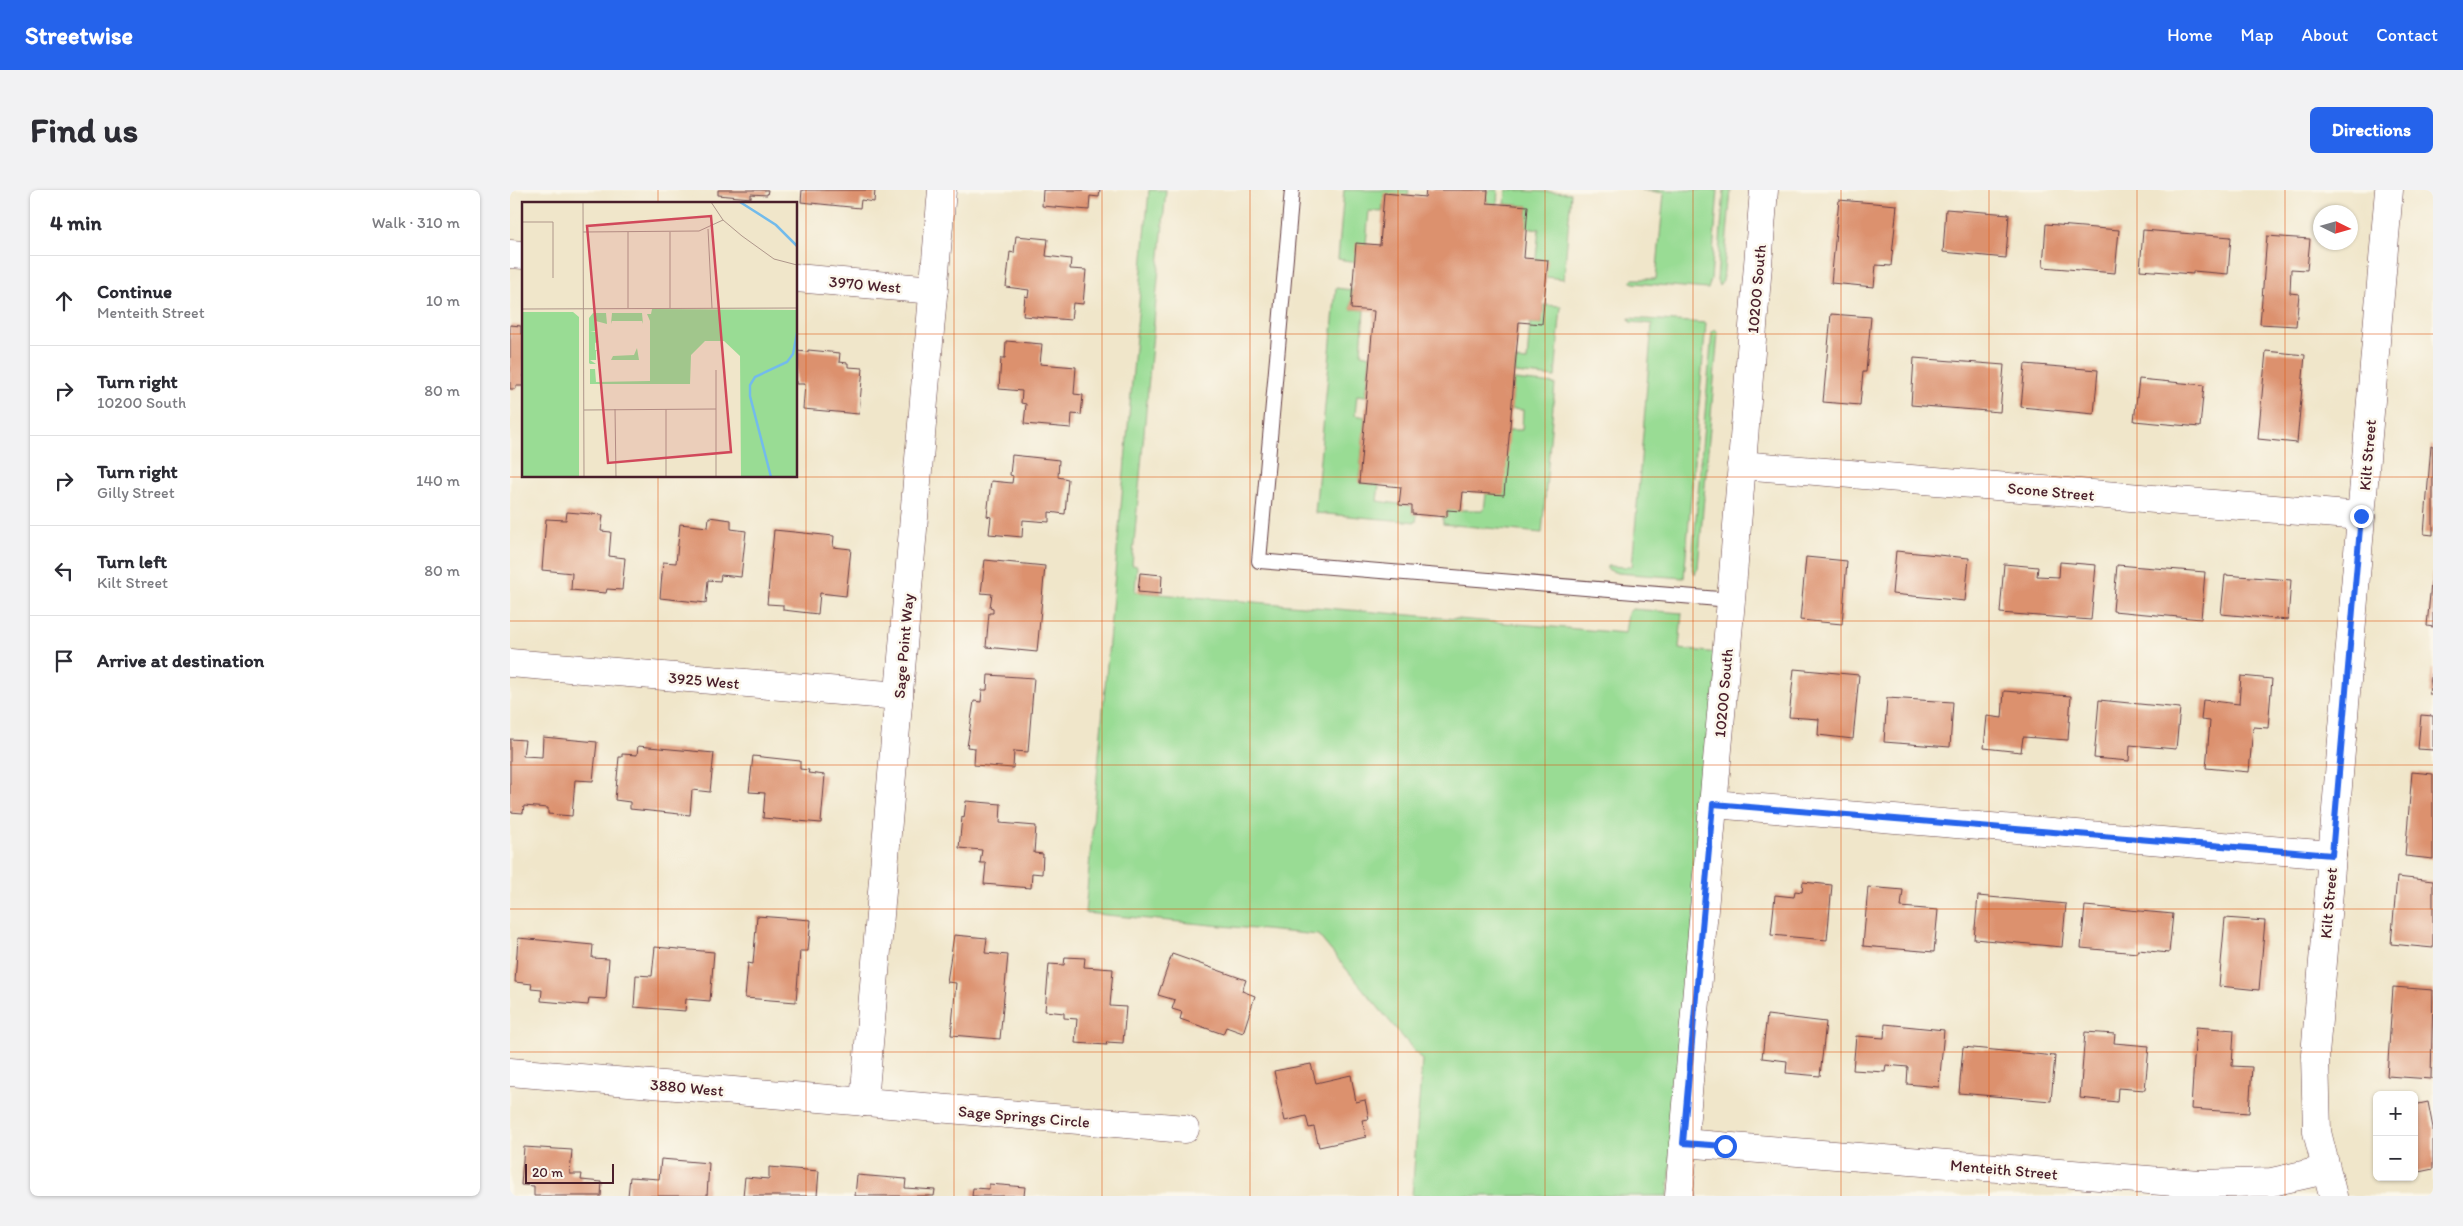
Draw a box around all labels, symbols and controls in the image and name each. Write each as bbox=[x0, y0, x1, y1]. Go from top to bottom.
text: Streetwise bbox=[25, 21, 133, 50]
text: Home bbox=[2167, 24, 2213, 46]
text: Map bbox=[2241, 24, 2274, 46]
text: About bbox=[2302, 24, 2348, 46]
text: Contact bbox=[2376, 24, 2438, 46]
button: Directions bbox=[2310, 107, 2433, 153]
text: Find us bbox=[30, 109, 138, 151]
inset map bbox=[522, 202, 798, 478]
north arrow bbox=[2313, 205, 2358, 250]
text: 4 min bbox=[50, 210, 102, 235]
text: Walk · 310 m bbox=[372, 213, 460, 232]
street label: 10200 South bbox=[1743, 244, 1770, 334]
street label: 3970 West bbox=[828, 272, 902, 297]
text: Continue bbox=[97, 280, 172, 303]
icon: ahead bbox=[50, 287, 78, 315]
text: 10 m bbox=[426, 291, 460, 310]
text: Menteith Street bbox=[97, 303, 205, 322]
text: Turn right bbox=[97, 370, 178, 393]
icon: right bbox=[50, 377, 78, 405]
text: 80 m bbox=[424, 381, 460, 400]
text: 10200 South bbox=[97, 393, 186, 412]
street label: Kilt Street bbox=[2355, 419, 2380, 491]
text: Turn right bbox=[97, 460, 178, 483]
icon: right bbox=[50, 467, 78, 495]
text: 140 m bbox=[416, 471, 460, 490]
street label: Scone Street bbox=[2007, 478, 2095, 505]
text: Gilly Street bbox=[97, 483, 175, 502]
route end bbox=[2350, 505, 2373, 528]
text: Turn left bbox=[97, 550, 167, 573]
icon: left bbox=[50, 557, 78, 585]
text: 80 m bbox=[424, 561, 460, 580]
text: Kilt Street bbox=[97, 573, 168, 592]
street label: Sage Point Way bbox=[889, 592, 918, 699]
icon: arrive bbox=[50, 647, 78, 675]
street label: 10200 South bbox=[1710, 648, 1737, 738]
text: Arrive at destination bbox=[97, 649, 264, 672]
street label: 3925 West bbox=[668, 668, 740, 693]
street label: Kilt Street bbox=[2316, 867, 2341, 939]
street label: 3880 West bbox=[649, 1075, 724, 1100]
map controls bbox=[2373, 1091, 2418, 1181]
button: + bbox=[2373, 1091, 2418, 1136]
street label: Sage Springs Circle bbox=[957, 1101, 1091, 1132]
route start bbox=[1714, 1135, 1737, 1158]
button: − bbox=[2373, 1136, 2418, 1181]
street label: Menteith Street bbox=[1949, 1155, 2058, 1184]
scale bar bbox=[525, 1161, 614, 1184]
text: 20 m bbox=[532, 1164, 563, 1181]

